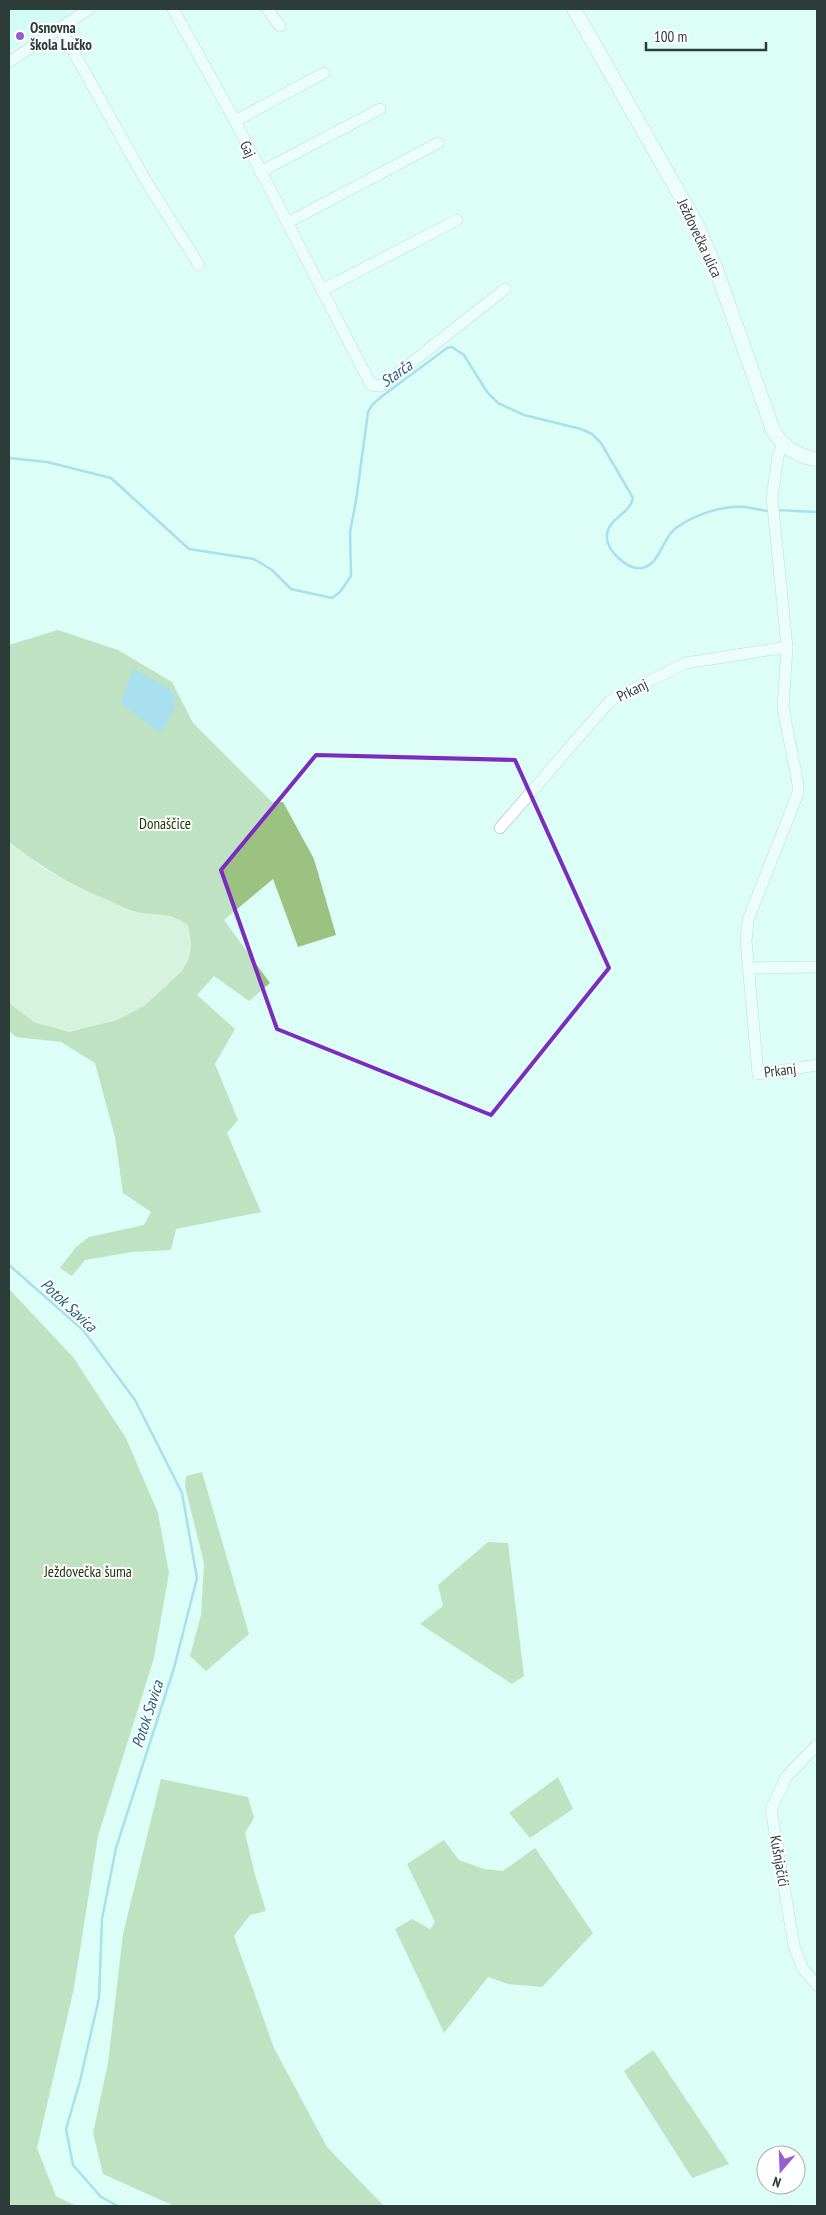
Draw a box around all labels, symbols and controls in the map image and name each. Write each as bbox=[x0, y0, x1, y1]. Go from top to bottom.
place label: Osnovna škola Lučko bbox=[30, 18, 92, 54]
scale bar bbox=[646, 20, 766, 52]
text: 100 m bbox=[654, 27, 687, 46]
marker: Osnovna škola Lučko bbox=[14, 30, 26, 42]
street label: Gaj bbox=[236, 137, 260, 161]
street label: Ježdovečka ulica bbox=[673, 195, 727, 280]
water label: Starča bbox=[376, 354, 417, 391]
street label: Prkanj bbox=[613, 674, 651, 706]
park label: Donaščice bbox=[139, 814, 191, 833]
street label: Prkanj bbox=[763, 1059, 797, 1081]
water label: Potok Savica bbox=[37, 1274, 102, 1337]
park label: Ježdovečka šuma bbox=[43, 1562, 132, 1581]
water label: Potok Savica bbox=[127, 1677, 168, 1750]
street label: Kušnjačići bbox=[766, 1834, 794, 1888]
north arrow bbox=[756, 2145, 806, 2195]
text: N bbox=[770, 2173, 783, 2192]

